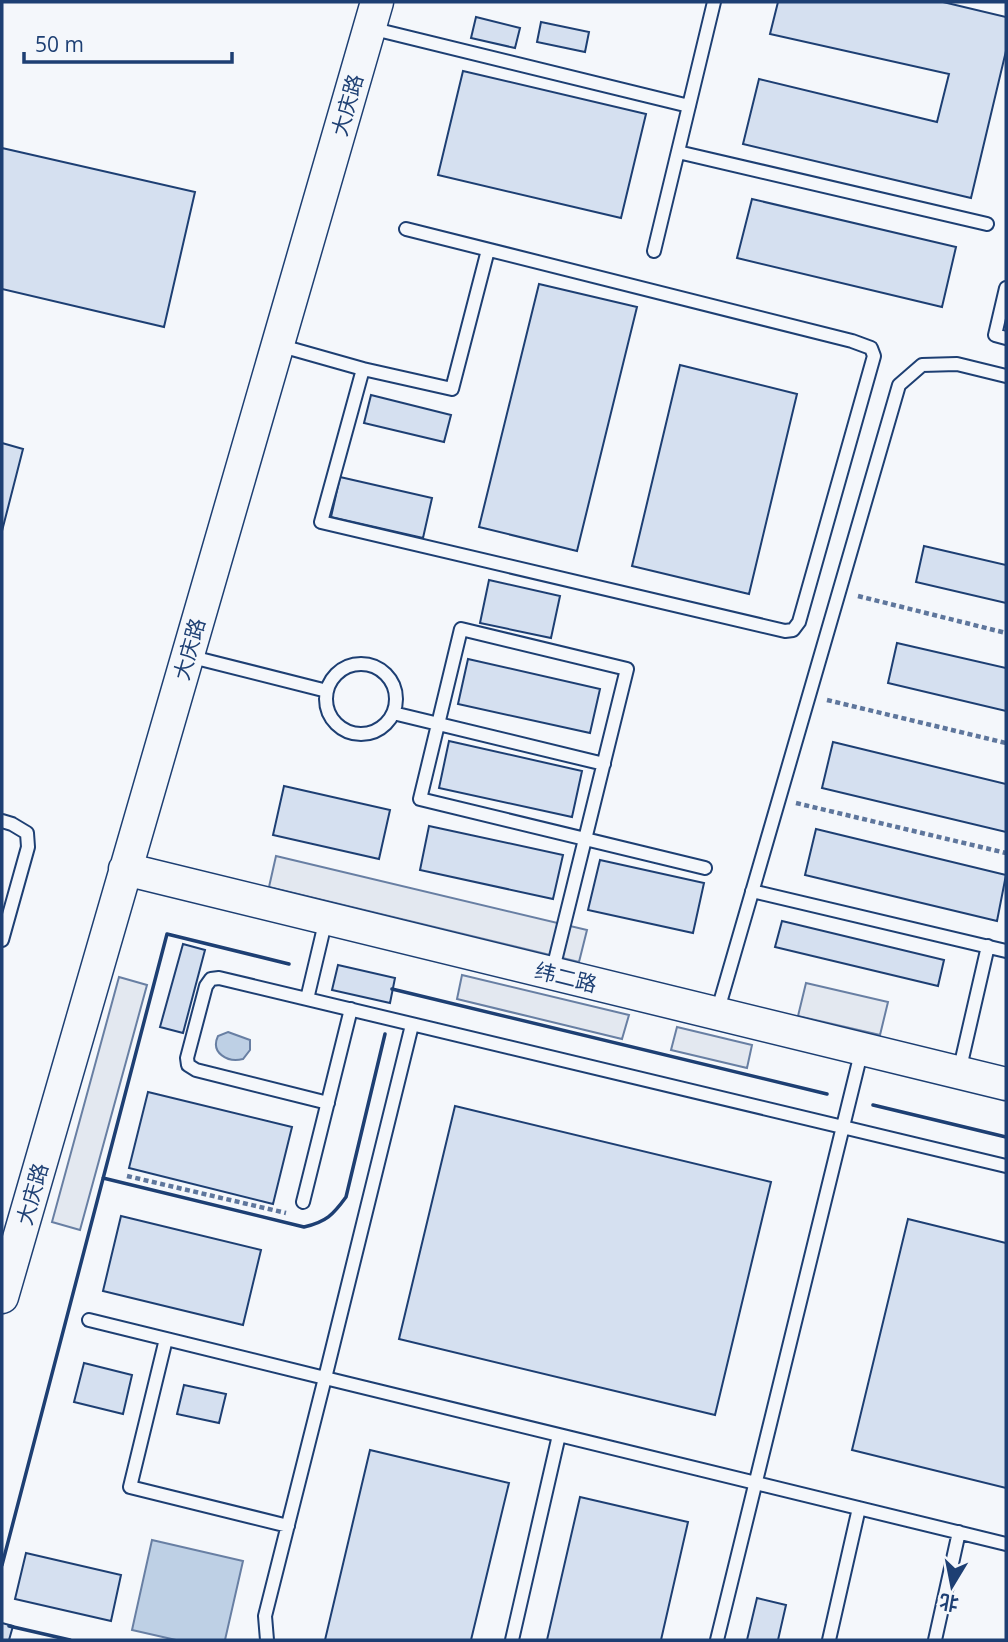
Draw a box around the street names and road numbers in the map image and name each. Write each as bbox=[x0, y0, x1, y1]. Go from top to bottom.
street label: 大庆路 bbox=[325, 71, 369, 139]
street label: 大庆路 bbox=[167, 615, 211, 683]
street label: 纬二路 bbox=[532, 956, 600, 998]
street label: 大庆路 bbox=[10, 1160, 54, 1228]

